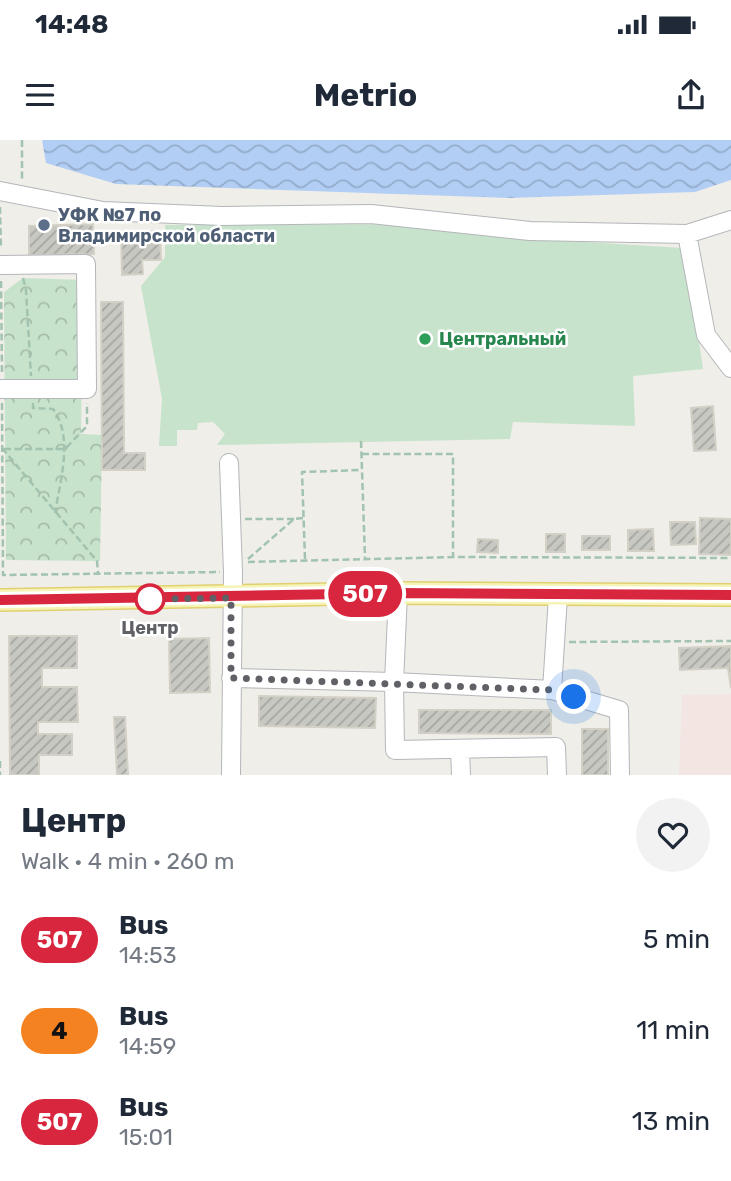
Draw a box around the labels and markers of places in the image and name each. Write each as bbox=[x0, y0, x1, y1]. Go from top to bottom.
place label: УФК №7 по Владимирской области bbox=[58, 204, 275, 247]
marker: УФК №7 по Владимирской области bbox=[36, 217, 52, 233]
place label: Центральный bbox=[439, 328, 566, 350]
marker: Центральный bbox=[417, 331, 433, 347]
marker: Центр bbox=[135, 584, 165, 614]
place label: Центр bbox=[121, 617, 179, 639]

